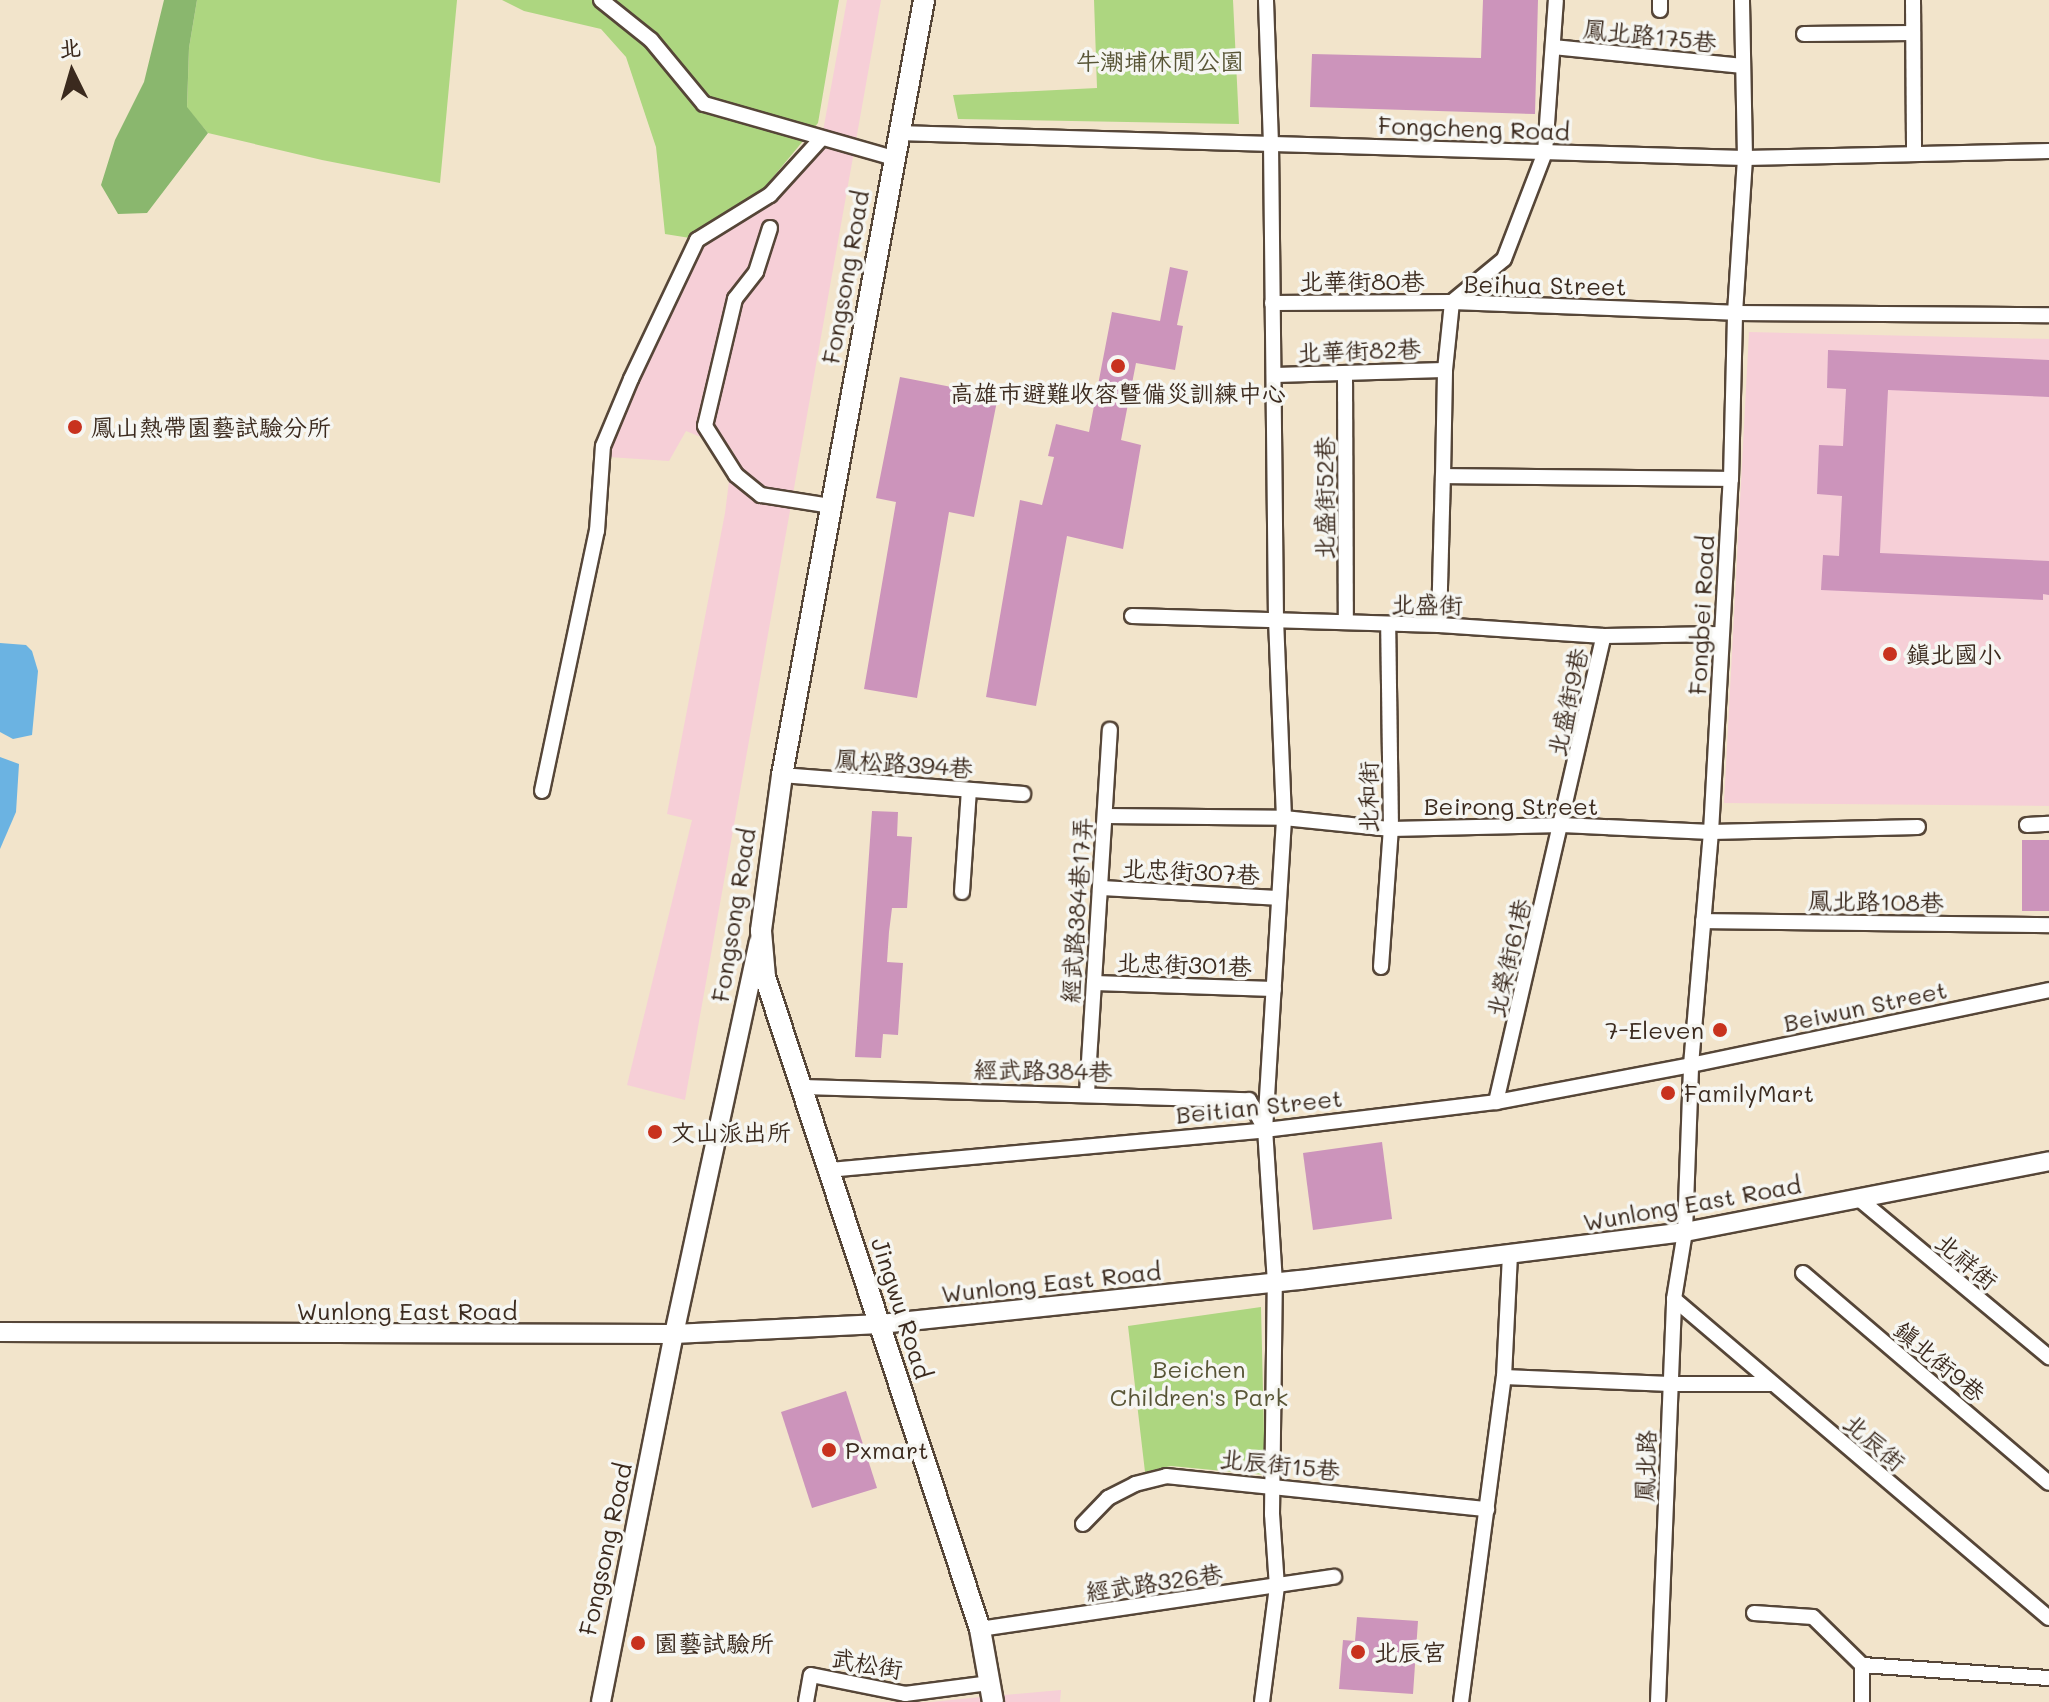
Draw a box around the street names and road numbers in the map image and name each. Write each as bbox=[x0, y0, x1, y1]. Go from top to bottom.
street label: 鳳北路175巷 bbox=[1582, 14, 1718, 56]
street label: Fongcheng Road bbox=[1378, 110, 1570, 146]
street label: Fongsong Road bbox=[816, 188, 874, 366]
street label: 北華街80巷 bbox=[1299, 267, 1425, 295]
street label: Beihua Street bbox=[1463, 269, 1627, 301]
street label: 北華街82巷 bbox=[1297, 333, 1421, 367]
street label: 北盛街52巷 bbox=[1310, 436, 1338, 560]
street label: Fongbei Road bbox=[1682, 534, 1720, 696]
street label: 北盛街 bbox=[1391, 589, 1463, 619]
street label: 北盛街9巷 bbox=[1541, 645, 1593, 759]
street label: 鳳松路394巷 bbox=[834, 744, 974, 782]
street label: 北和街 bbox=[1354, 761, 1382, 833]
street label: Beirong Street bbox=[1424, 792, 1598, 820]
street label: 經武路384巷17弄 bbox=[1055, 816, 1097, 1004]
street label: Fongsong Road bbox=[705, 826, 761, 1004]
street label: 北忠街307巷 bbox=[1121, 853, 1261, 889]
street label: 鳳北路108巷 bbox=[1808, 885, 1944, 917]
street label: 北榮街61巷 bbox=[1480, 896, 1536, 1020]
street label: 北忠街301巷 bbox=[1116, 947, 1252, 981]
street label: Beiwun Street bbox=[1781, 975, 1949, 1037]
street label: 經武路384巷 bbox=[973, 1054, 1113, 1086]
street label: Beitian Street bbox=[1174, 1083, 1344, 1129]
street label: Wunlong East Road bbox=[1581, 1170, 1803, 1236]
street label: 北祥街 bbox=[1930, 1227, 2004, 1295]
street label: Jingwu Road bbox=[866, 1234, 938, 1382]
street label: Wunlong East Road bbox=[940, 1256, 1162, 1308]
street label: Wunlong East Road bbox=[296, 1297, 518, 1325]
street label: 鎮北街9巷 bbox=[1889, 1315, 1991, 1407]
street label: 北辰街 bbox=[1838, 1408, 1912, 1476]
street label: 鳳北路 bbox=[1629, 1430, 1661, 1502]
street label: 北辰街15巷 bbox=[1218, 1443, 1342, 1485]
street label: Fongsong Road bbox=[573, 1460, 637, 1638]
street label: 經武路326巷 bbox=[1084, 1558, 1224, 1606]
street label: 武松街 bbox=[829, 1643, 905, 1683]

